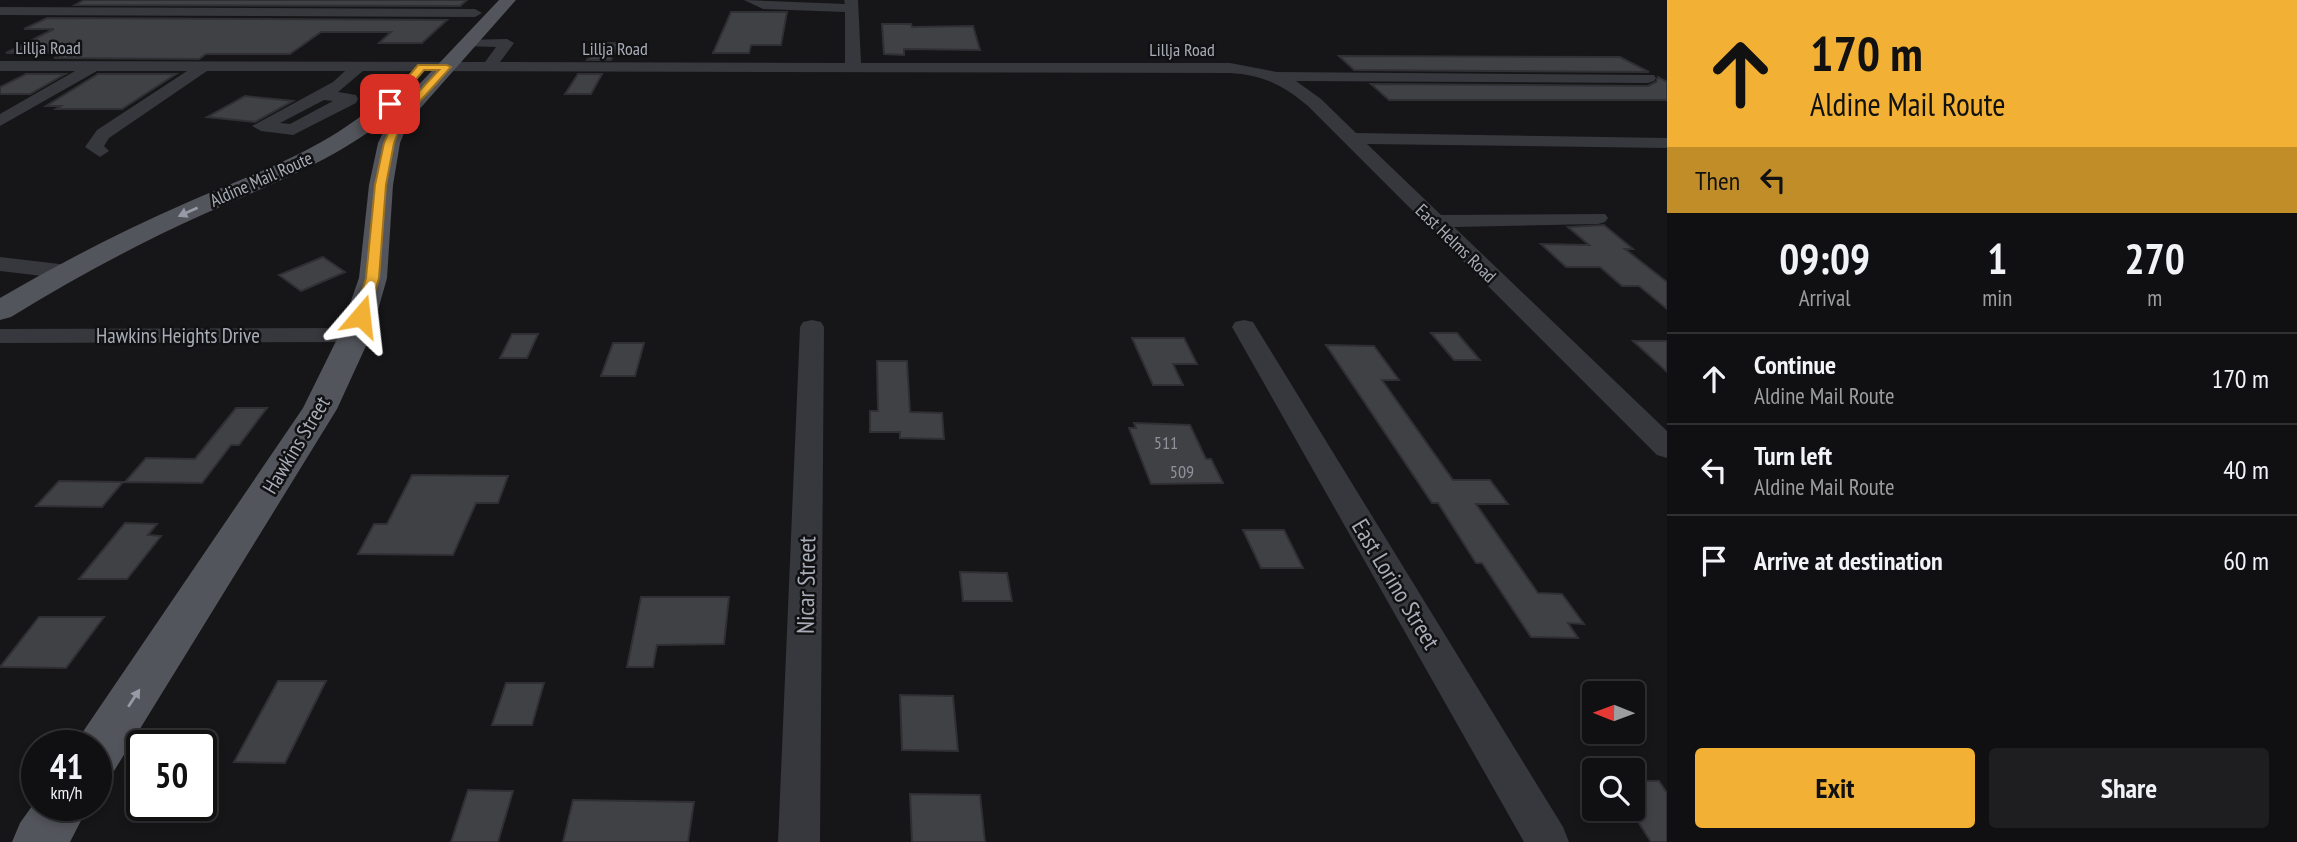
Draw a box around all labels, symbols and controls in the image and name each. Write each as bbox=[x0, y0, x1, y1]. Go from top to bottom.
text: 170 m bbox=[1810, 21, 1923, 85]
icon: ahead bbox=[1695, 28, 1786, 119]
street label: Lillja Road bbox=[15, 36, 81, 59]
street label: Lillja Road bbox=[582, 37, 648, 60]
street label: Lillja Road bbox=[1149, 38, 1215, 61]
pin bbox=[360, 74, 420, 134]
text: Aldine Mail Route bbox=[1810, 83, 2005, 125]
icon: arrive bbox=[371, 85, 409, 123]
street label: Aldine Mail Route bbox=[206, 146, 316, 212]
icon: left bbox=[1754, 161, 1792, 199]
text: Then bbox=[1695, 164, 1740, 197]
street label: East Helms Road bbox=[1411, 199, 1501, 287]
one-way arrow bbox=[178, 206, 198, 218]
text: 09:09 bbox=[1779, 231, 1870, 286]
text: 1 bbox=[1987, 231, 2007, 286]
text: 270 bbox=[2125, 231, 2185, 286]
position arrow bbox=[324, 279, 398, 353]
text: Arrival bbox=[1799, 283, 1851, 312]
text: min bbox=[1982, 283, 2012, 312]
text: m bbox=[2147, 283, 2162, 312]
street label: Hawkins Heights Drive bbox=[96, 322, 260, 349]
text: Continue bbox=[1754, 348, 1836, 381]
icon: ahead bbox=[1695, 360, 1733, 398]
text: 170 m bbox=[2211, 362, 2269, 395]
text: Aldine Mail Route bbox=[1754, 381, 1894, 410]
street label: Hawkins Street bbox=[256, 391, 336, 499]
house number: 511 bbox=[1154, 431, 1178, 454]
text: Turn left bbox=[1754, 439, 1832, 472]
icon: left bbox=[1695, 451, 1733, 489]
text: 40 m bbox=[2223, 453, 2269, 486]
house number: 509 bbox=[1170, 460, 1194, 483]
text: Aldine Mail Route bbox=[1754, 472, 1894, 501]
street label: East Lorino Street bbox=[1345, 513, 1447, 655]
street label: Nicar Street bbox=[790, 536, 822, 634]
icon: arrive bbox=[1695, 542, 1733, 580]
text: Arrive at destination bbox=[1754, 544, 1943, 577]
text: 60 m bbox=[2223, 544, 2269, 577]
north arrow bbox=[1582, 681, 1645, 744]
map controls bbox=[1582, 681, 1645, 821]
one-way arrow bbox=[127, 688, 140, 707]
speed limit sign: 50 bbox=[126, 730, 217, 821]
text: 41 bbox=[50, 743, 83, 789]
button: Exit bbox=[1695, 748, 1975, 828]
button: Share bbox=[1989, 748, 2269, 828]
button: search bbox=[1582, 758, 1645, 821]
text: km/h bbox=[51, 781, 82, 804]

